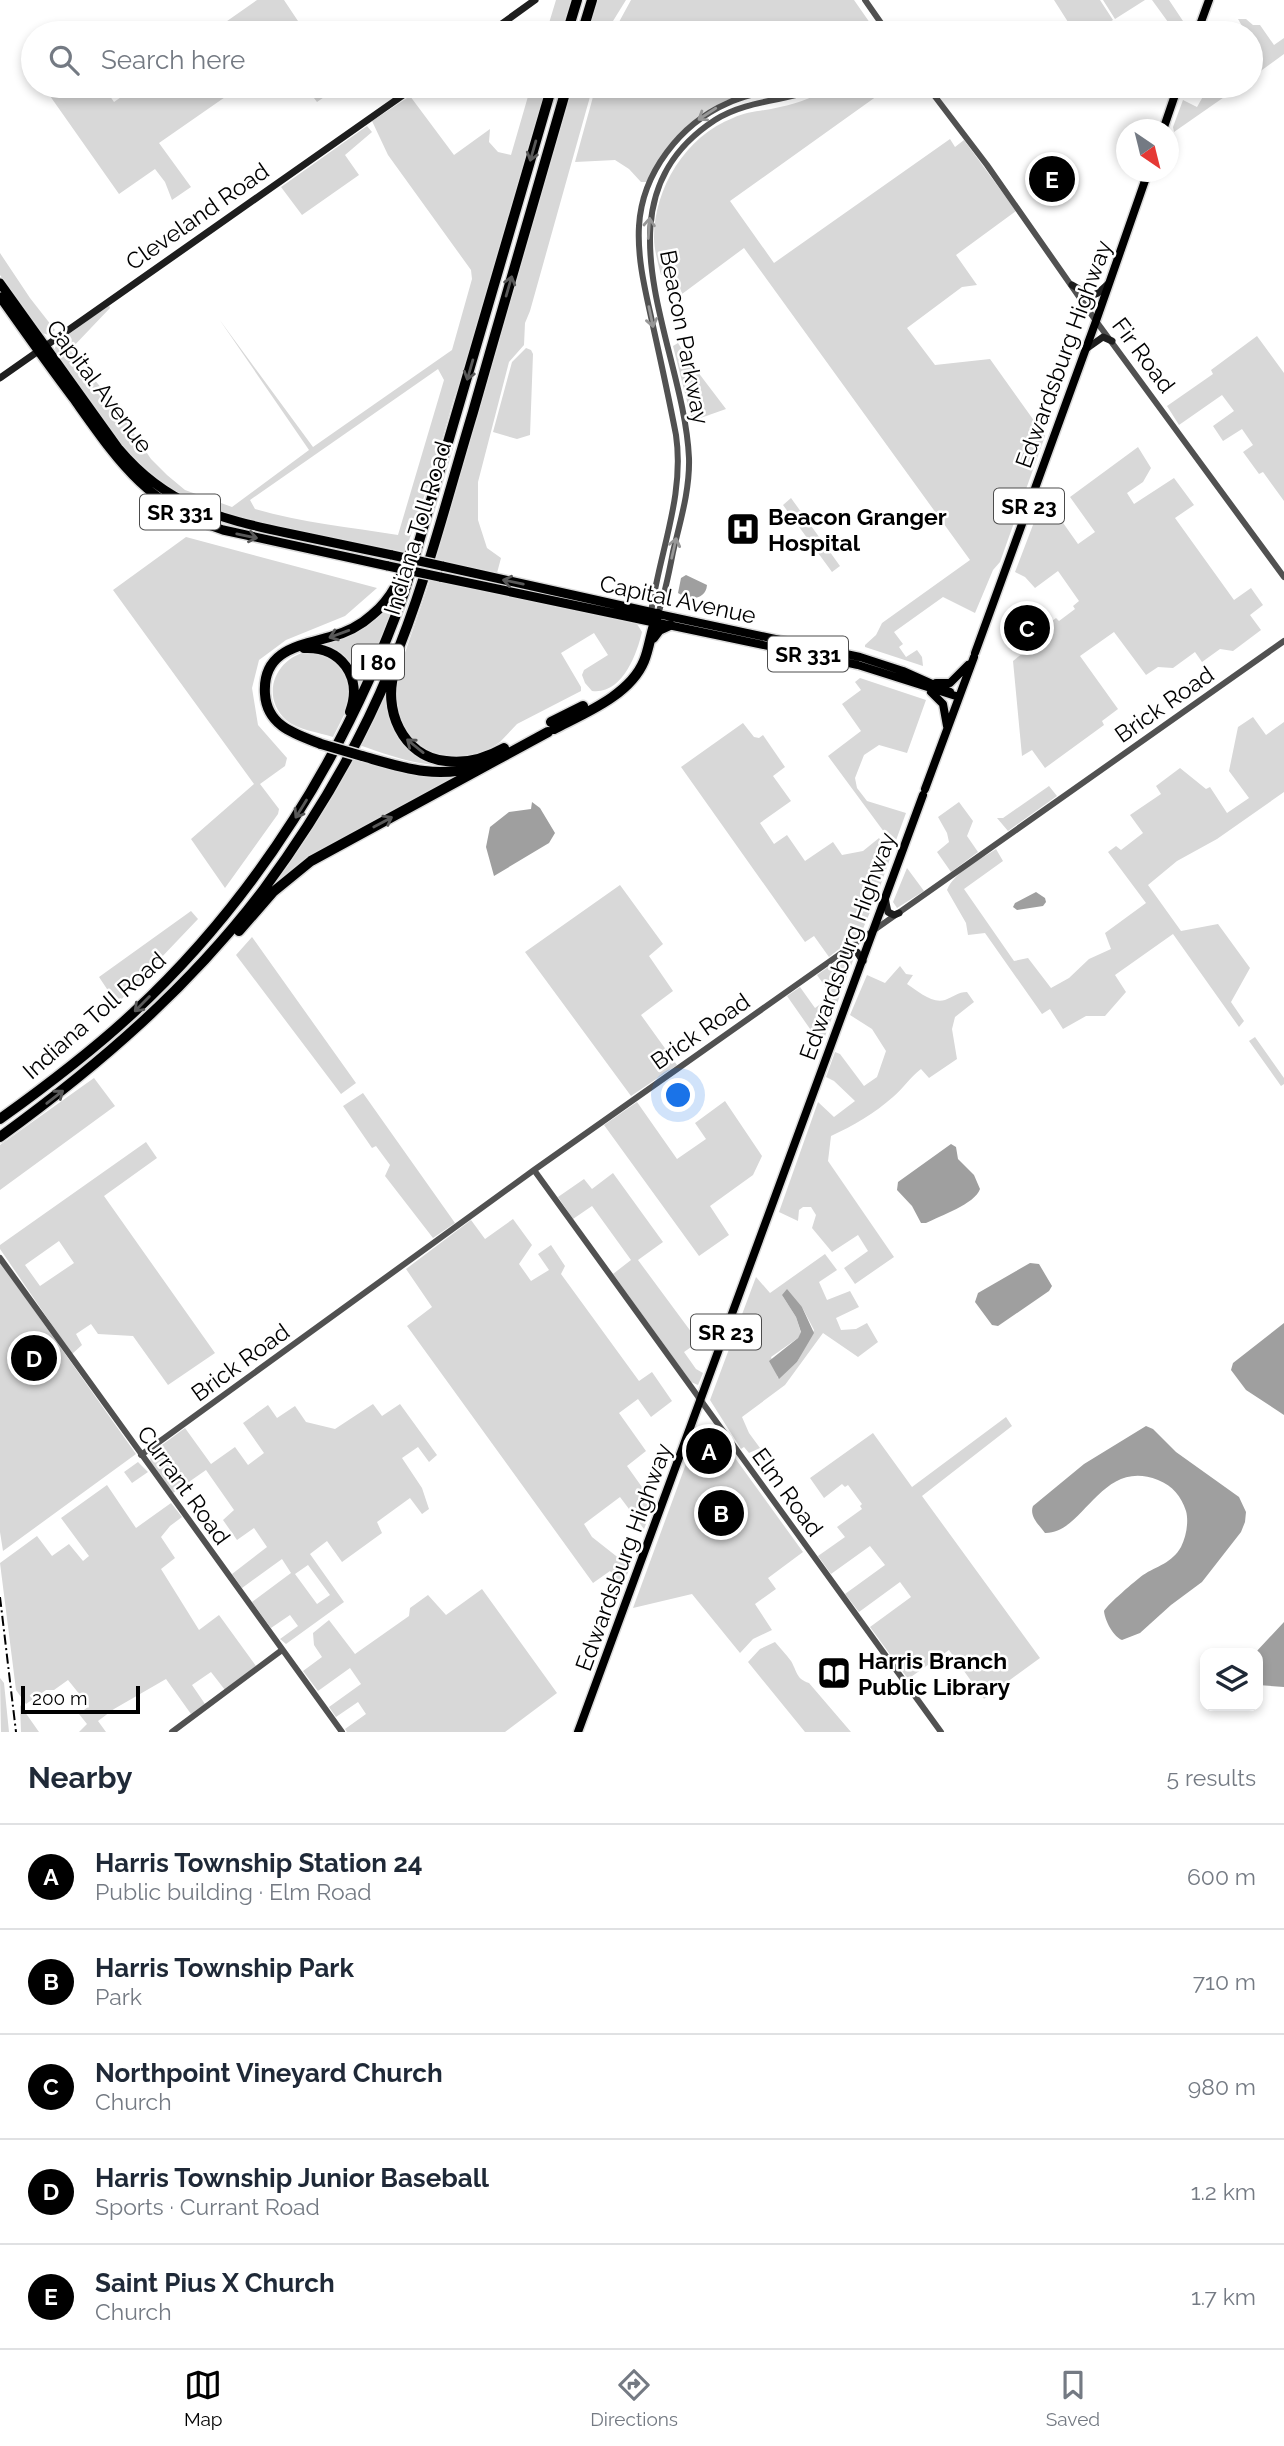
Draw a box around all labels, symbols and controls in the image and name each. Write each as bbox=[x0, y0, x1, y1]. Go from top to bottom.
search box bbox=[21, 21, 1263, 98]
icon: search bbox=[45, 41, 83, 79]
text: Search here bbox=[101, 45, 245, 75]
one-way arrow bbox=[698, 107, 717, 122]
north arrow bbox=[1116, 119, 1179, 182]
one-way arrow bbox=[526, 140, 539, 162]
pin: E bbox=[1029, 153, 1075, 205]
street label: Cleveland Road bbox=[120, 157, 274, 275]
one-way arrow bbox=[643, 217, 656, 240]
street label: Edwardsburg Highway bbox=[1009, 237, 1117, 471]
street label: Beacon Parkway bbox=[655, 248, 715, 426]
one-way arrow bbox=[504, 275, 517, 297]
one-way arrow bbox=[645, 305, 659, 328]
street label: Fir Road bbox=[1107, 312, 1181, 398]
street label: Capital Avenue bbox=[41, 314, 159, 458]
one-way arrow bbox=[462, 359, 475, 381]
street label: Indiana Toll Road bbox=[378, 438, 456, 618]
road number: SR 23 bbox=[994, 489, 1064, 524]
road number: SR 331 bbox=[140, 494, 220, 530]
place label: Beacon Granger Hospital bbox=[768, 503, 947, 556]
hospital icon: Beacon Granger Hospital bbox=[724, 510, 762, 548]
one-way arrow bbox=[235, 530, 258, 543]
one-way arrow bbox=[668, 537, 682, 560]
street label: Capital Avenue bbox=[597, 569, 759, 629]
one-way arrow bbox=[502, 574, 525, 588]
pin: C bbox=[1004, 602, 1050, 654]
one-way arrow bbox=[328, 628, 350, 641]
road number: SR 331 bbox=[768, 636, 848, 672]
road number: I 80 bbox=[352, 644, 404, 680]
street label: Brick Road bbox=[1109, 660, 1219, 748]
one-way arrow bbox=[407, 738, 425, 754]
one-way arrow bbox=[294, 799, 308, 818]
one-way arrow bbox=[372, 815, 392, 829]
street label: Edwardsburg Highway bbox=[793, 829, 901, 1063]
street label: Indiana Toll Road bbox=[17, 946, 171, 1084]
street label: Brick Road bbox=[645, 987, 755, 1075]
one-way arrow bbox=[134, 995, 151, 1012]
your location bbox=[661, 1078, 695, 1112]
one-way arrow bbox=[45, 1089, 64, 1104]
road number: SR 23 bbox=[691, 1314, 761, 1350]
street label: Brick Road bbox=[186, 1317, 294, 1407]
pin: D bbox=[11, 1332, 57, 1384]
street label: Currant Road bbox=[132, 1420, 236, 1550]
pin: A bbox=[686, 1425, 732, 1477]
street label: Edwardsburg Highway bbox=[569, 1440, 677, 1674]
street label: Elm Road bbox=[747, 1443, 829, 1541]
pin: B bbox=[698, 1487, 744, 1539]
place label: Harris Branch Public Library bbox=[858, 1647, 1011, 1700]
map controls bbox=[1200, 1648, 1263, 1711]
button: layers bbox=[1200, 1648, 1263, 1711]
library icon: Harris Branch Public Library bbox=[815, 1654, 853, 1692]
scale bar bbox=[21, 1683, 140, 1715]
text: 200 m bbox=[32, 1687, 87, 1709]
text: Nearby bbox=[28, 1760, 132, 1795]
text: 5 results bbox=[1167, 1764, 1256, 1791]
text: Harris Township Station 24 bbox=[95, 1848, 423, 1878]
text: A bbox=[43, 1863, 59, 1890]
text: 600 m bbox=[1187, 1863, 1256, 1890]
text: Public building · Elm Road bbox=[95, 1878, 372, 1905]
text: Harris Township Park bbox=[95, 1953, 354, 1983]
text: B bbox=[43, 1968, 59, 1995]
text: 710 m bbox=[1193, 1968, 1256, 1995]
text: Park bbox=[95, 1983, 142, 2010]
text: Northpoint Vineyard Church bbox=[95, 2058, 443, 2088]
text: C bbox=[43, 2073, 59, 2100]
text: 980 m bbox=[1188, 2073, 1256, 2100]
text: Church bbox=[95, 2088, 172, 2115]
text: Harris Township Junior Baseball bbox=[95, 2163, 489, 2193]
text: D bbox=[43, 2178, 59, 2205]
text: 1.2 km bbox=[1191, 2178, 1256, 2205]
text: Sports · Currant Road bbox=[95, 2193, 320, 2220]
text: Saint Pius X Church bbox=[95, 2268, 335, 2298]
text: E bbox=[44, 2283, 58, 2310]
text: 1.7 km bbox=[1191, 2283, 1256, 2310]
text: Church bbox=[95, 2298, 172, 2325]
tab: Map bbox=[184, 2366, 223, 2430]
tab: Directions bbox=[590, 2366, 678, 2430]
tab: Saved bbox=[1046, 2366, 1100, 2430]

